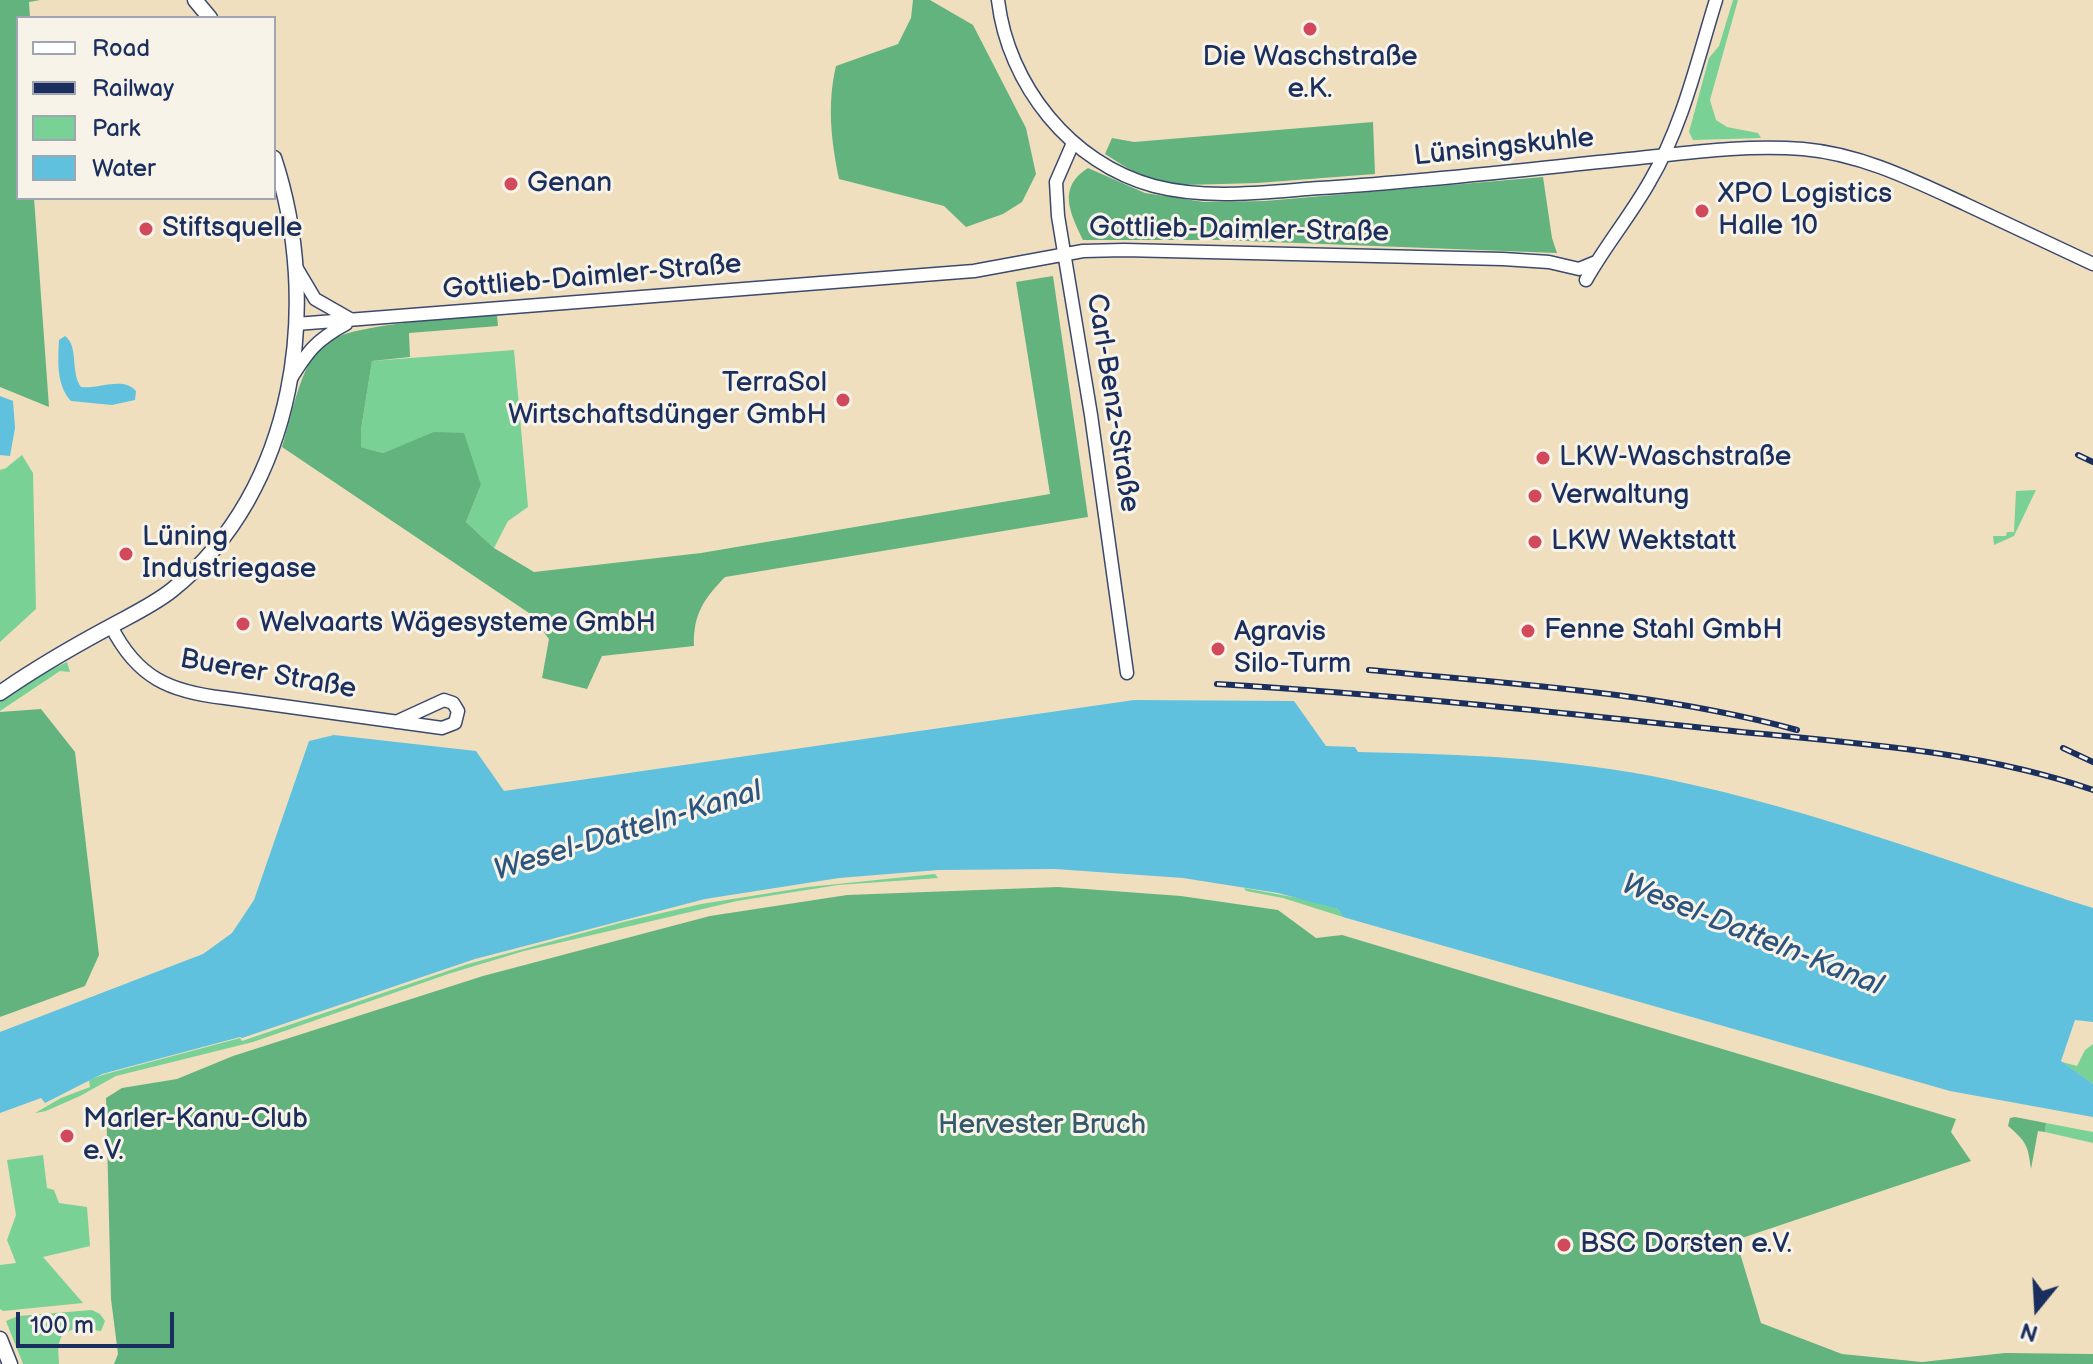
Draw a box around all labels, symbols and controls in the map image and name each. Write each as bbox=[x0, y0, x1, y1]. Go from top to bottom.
legend bbox=[16, 16, 276, 200]
marker: Die Waschstraße e.K. bbox=[1301, 20, 1319, 38]
text: Road bbox=[92, 34, 150, 63]
place label: Die Waschstraße e.K. bbox=[1202, 41, 1418, 107]
text: Railway bbox=[92, 74, 174, 103]
text: Park bbox=[92, 114, 140, 143]
street label: Lünsingskuhle bbox=[1412, 122, 1596, 174]
text: Water bbox=[92, 154, 156, 183]
place label: Genan bbox=[527, 167, 612, 201]
marker: Genan bbox=[502, 175, 520, 193]
place label: XPO Logistics Halle 10 bbox=[1718, 178, 1892, 244]
marker: XPO Logistics Halle 10 bbox=[1693, 202, 1711, 220]
place label: Stiftsquelle bbox=[162, 212, 302, 246]
street label: Gottlieb-Daimler-Straße bbox=[1089, 212, 1389, 250]
marker: Stiftsquelle bbox=[137, 220, 155, 238]
street label: Gottlieb-Daimler-Straße bbox=[441, 248, 743, 308]
street label: Carl-Benz-Straße bbox=[1078, 291, 1146, 515]
place label: TerraSol Wirtschaftsdünger GmbH bbox=[508, 367, 827, 433]
marker: TerraSol Wirtschaftsdünger GmbH bbox=[834, 391, 852, 409]
place label: LKW-Waschstraße bbox=[1559, 441, 1791, 475]
marker: LKW-Waschstraße bbox=[1534, 449, 1552, 467]
place label: Verwaltung bbox=[1551, 479, 1690, 513]
marker: Verwaltung bbox=[1526, 487, 1544, 505]
place label: Lüning Industriegase bbox=[142, 521, 316, 587]
place label: LKW Wektstatt bbox=[1551, 525, 1736, 559]
marker: LKW Wektstatt bbox=[1526, 533, 1544, 551]
marker: Lüning Industriegase bbox=[117, 545, 135, 563]
place label: Welvaarts Wägesysteme GmbH bbox=[259, 607, 656, 641]
place label: Fenne Stahl GmbH bbox=[1544, 614, 1783, 648]
marker: Welvaarts Wägesysteme GmbH bbox=[234, 615, 252, 633]
place label: Agravis Silo-Turm bbox=[1234, 616, 1351, 682]
marker: Fenne Stahl GmbH bbox=[1519, 622, 1537, 640]
marker: Agravis Silo-Turm bbox=[1209, 640, 1227, 658]
street label: Buerer Straße bbox=[177, 643, 359, 707]
water label: Wesel-Datteln-Kanal bbox=[490, 774, 766, 890]
water label: Wesel-Datteln-Kanal bbox=[1616, 867, 1888, 1005]
place label: Marler-Kanu-Club e.V. bbox=[83, 1103, 308, 1169]
park label: Hervester Bruch bbox=[938, 1109, 1146, 1143]
marker: Marler-Kanu-Club e.V. bbox=[58, 1127, 76, 1145]
place label: BSC Dorsten e.V. bbox=[1580, 1228, 1792, 1262]
marker: BSC Dorsten e.V. bbox=[1555, 1236, 1573, 1254]
north arrow bbox=[1997, 1268, 2077, 1348]
scale bar bbox=[20, 1296, 178, 1346]
text: 100 m bbox=[30, 1311, 94, 1340]
text: N bbox=[2017, 1316, 2041, 1347]

